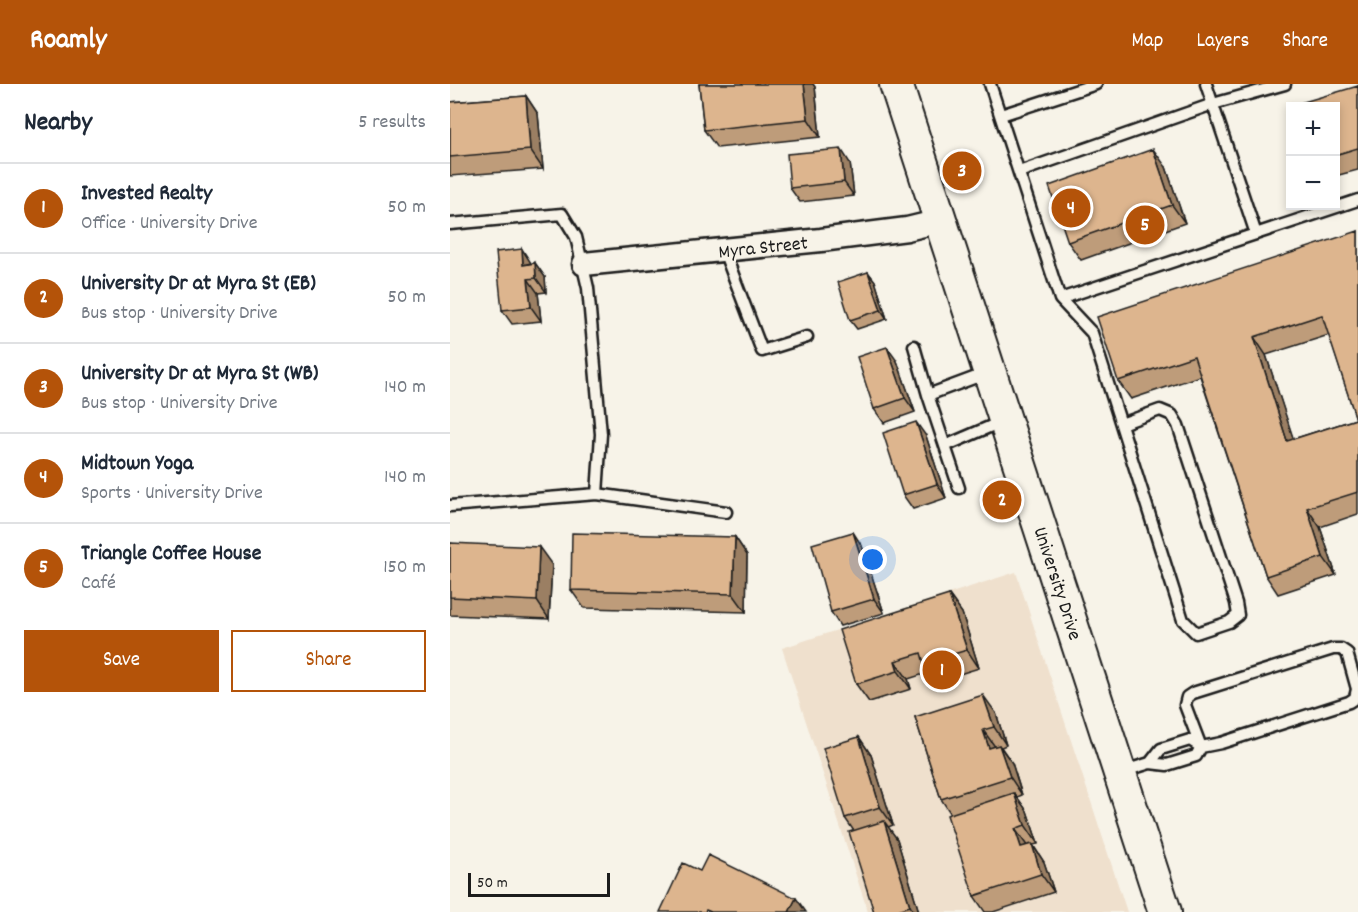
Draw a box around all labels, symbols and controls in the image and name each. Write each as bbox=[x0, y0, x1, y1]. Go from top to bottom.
text: Roamly bbox=[30, 22, 106, 62]
text: Map bbox=[1132, 27, 1163, 57]
text: Layers bbox=[1196, 27, 1249, 57]
text: Share bbox=[1282, 27, 1328, 57]
map controls bbox=[1286, 102, 1340, 210]
button: + bbox=[1286, 102, 1340, 156]
text: Nearby bbox=[24, 105, 92, 142]
text: 5 results bbox=[358, 109, 426, 137]
pin: 3 bbox=[942, 148, 982, 194]
button: − bbox=[1286, 156, 1340, 210]
text: Invested Realty bbox=[81, 179, 212, 210]
pin: 4 bbox=[1052, 186, 1090, 230]
text: 1 bbox=[41, 194, 46, 222]
text: 50 m bbox=[388, 194, 426, 222]
pin: 5 bbox=[1126, 202, 1164, 248]
text: Office · University Drive bbox=[81, 210, 257, 238]
street label: Myra Street bbox=[717, 230, 809, 268]
text: University Dr at Myra St (EB) bbox=[81, 269, 316, 300]
text: 2 bbox=[39, 284, 48, 312]
text: 50 m bbox=[388, 284, 426, 312]
text: Bus stop · University Drive bbox=[81, 300, 278, 328]
text: University Dr at Myra St (WB) bbox=[81, 359, 318, 390]
text: 3 bbox=[39, 374, 48, 402]
text: 140 m bbox=[384, 374, 426, 402]
text: Bus stop · University Drive bbox=[81, 390, 278, 418]
text: Midtown Yoga bbox=[81, 449, 193, 480]
text: 4 bbox=[39, 464, 48, 492]
text: 140 m bbox=[384, 464, 426, 492]
pin: 2 bbox=[982, 478, 1022, 522]
text: Sports · University Drive bbox=[81, 480, 263, 508]
street label: University Drive bbox=[1025, 524, 1088, 644]
text: Triangle Coffee House bbox=[81, 539, 262, 570]
your location bbox=[858, 545, 887, 574]
text: 5 bbox=[39, 554, 48, 582]
text: 150 m bbox=[383, 554, 426, 582]
text: Café bbox=[81, 570, 116, 598]
button: Save bbox=[24, 630, 219, 692]
button: Share bbox=[231, 630, 426, 692]
pin: 1 bbox=[922, 648, 962, 692]
scale bar bbox=[468, 870, 610, 898]
text: 50 m bbox=[477, 872, 508, 895]

